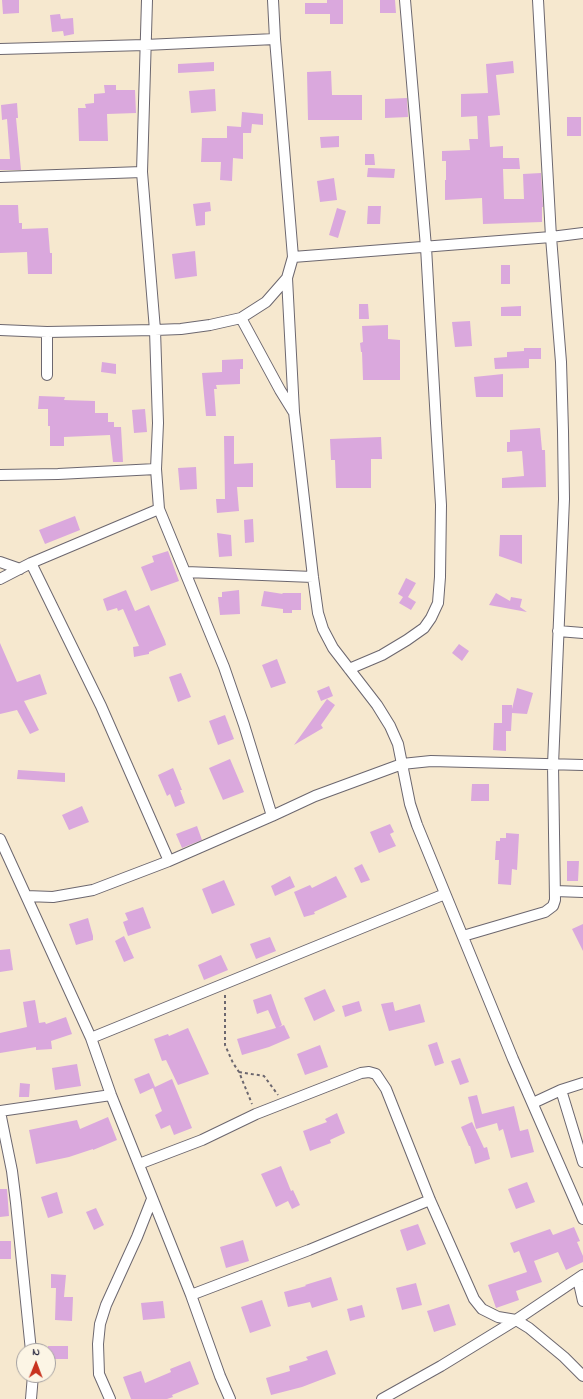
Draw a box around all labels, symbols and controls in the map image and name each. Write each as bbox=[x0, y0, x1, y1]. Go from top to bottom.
north arrow bbox=[16, 1343, 56, 1383]
text: N bbox=[32, 1344, 40, 1360]

